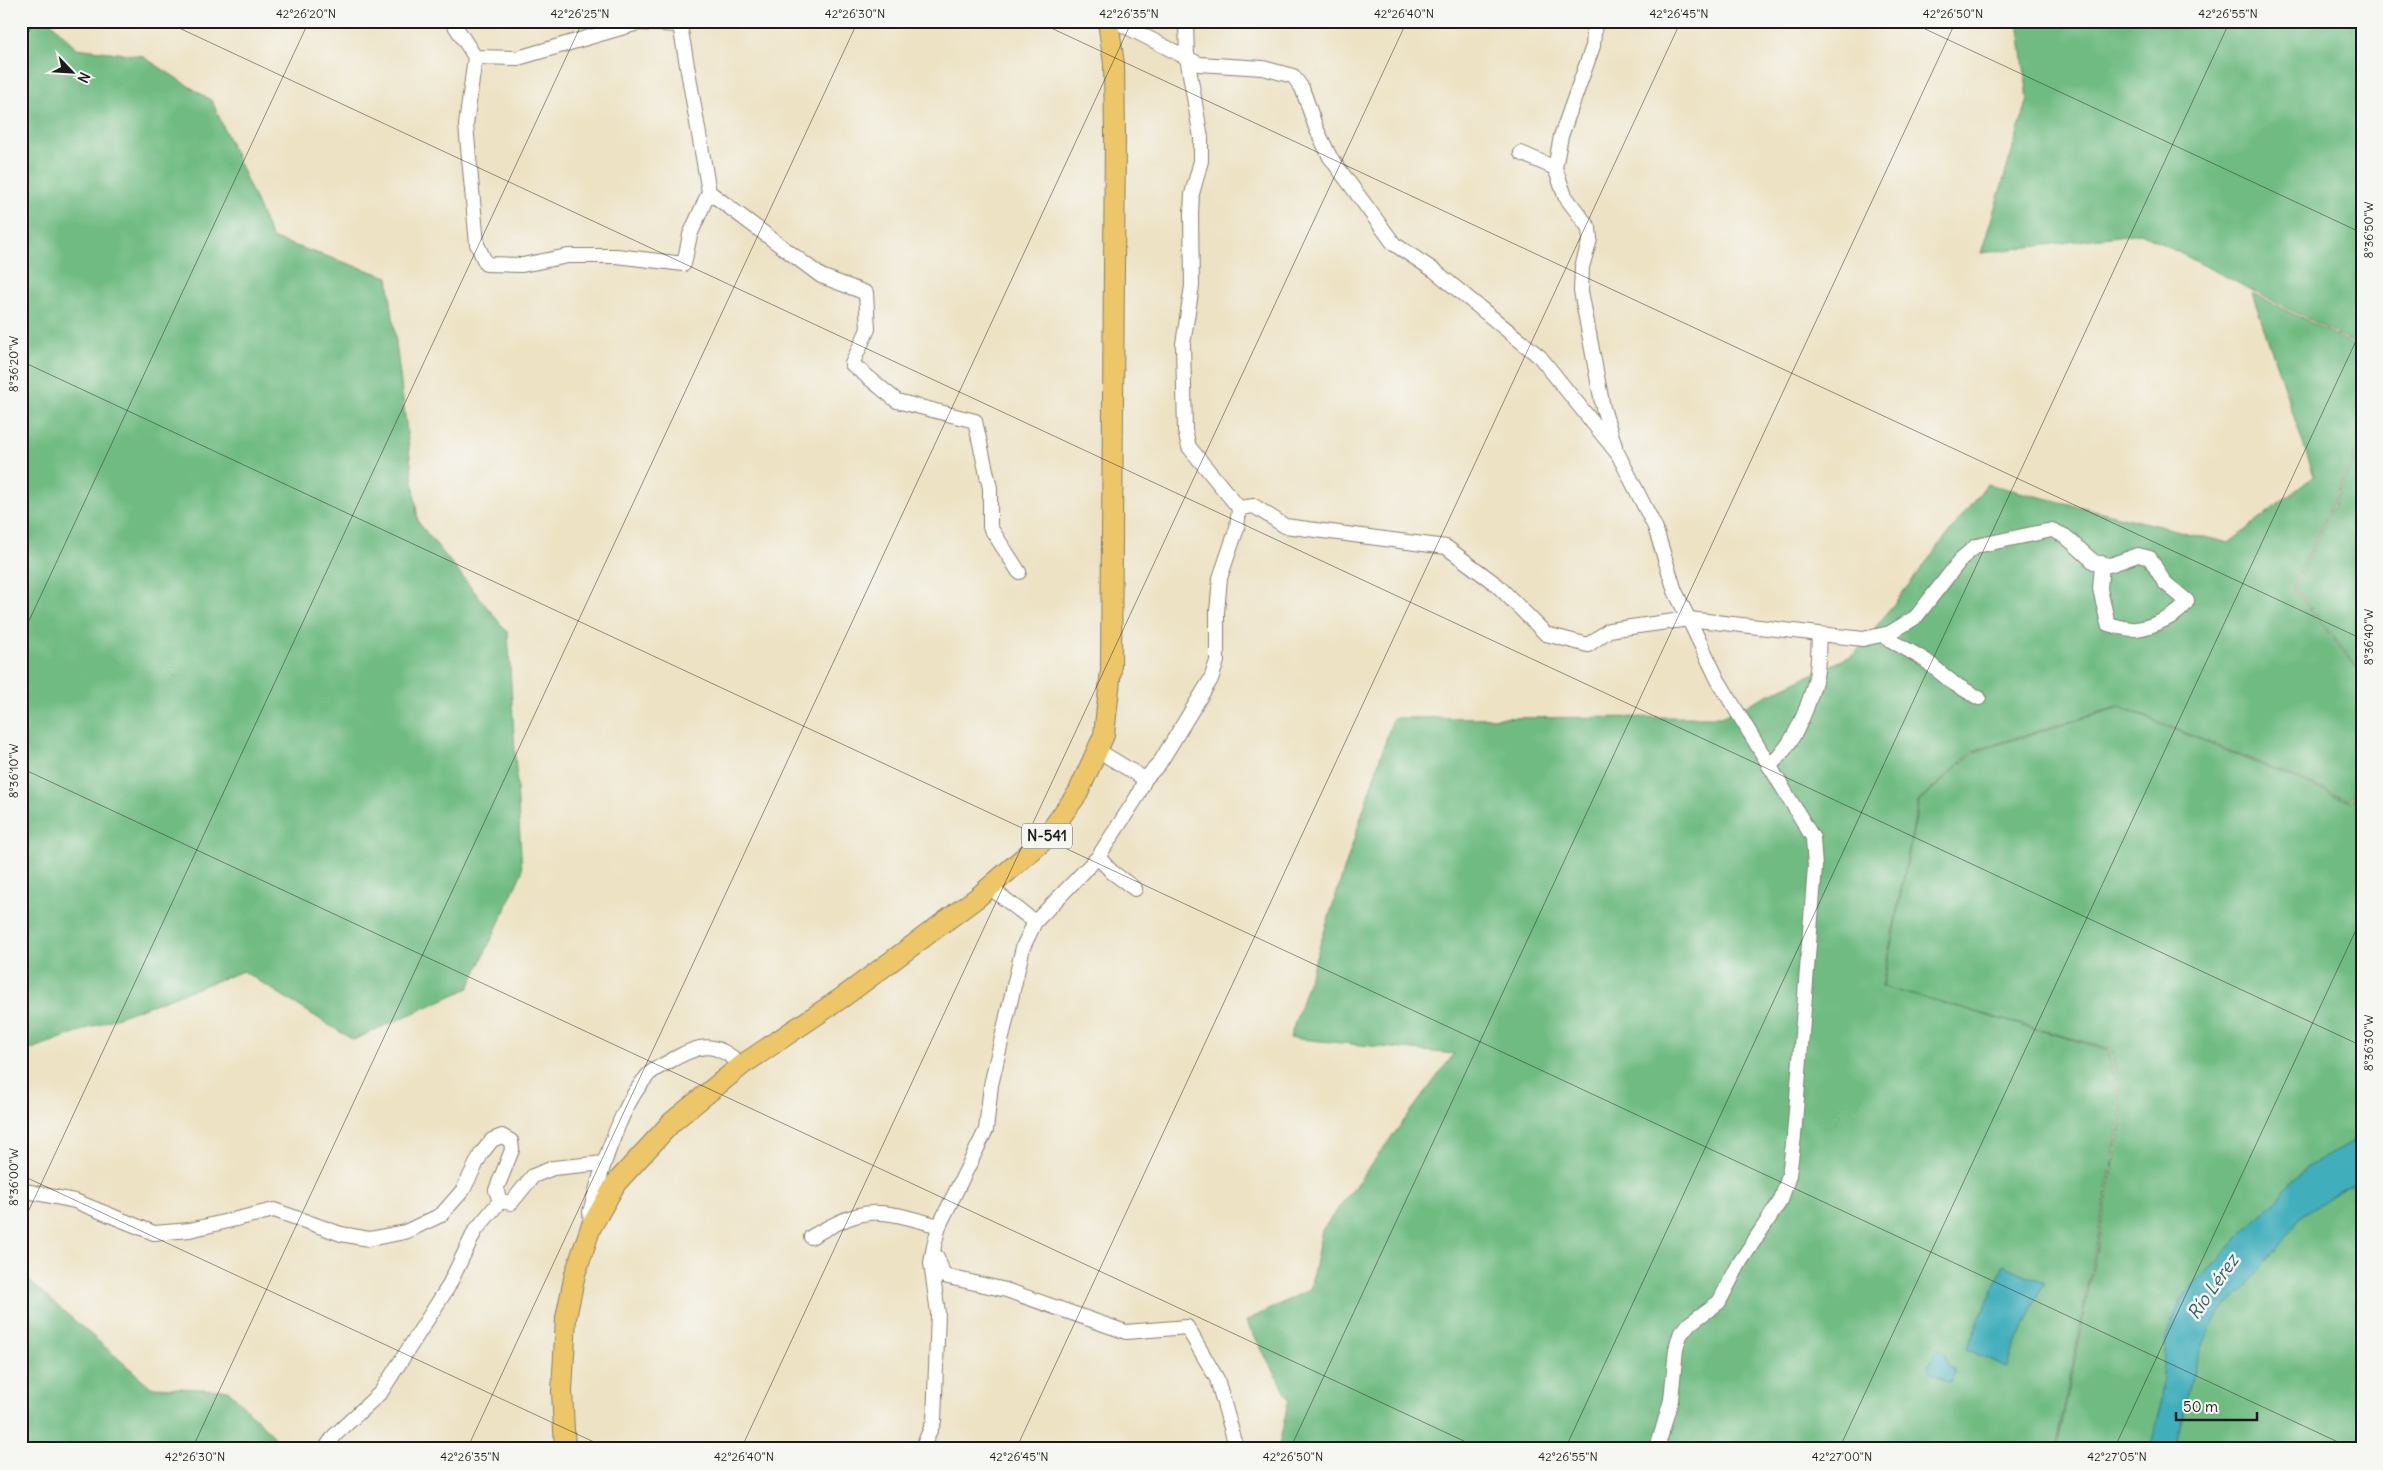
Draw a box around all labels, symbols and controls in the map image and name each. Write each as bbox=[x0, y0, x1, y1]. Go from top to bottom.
text: 42°26'20"N bbox=[276, 6, 336, 21]
text: 42°26'25"N bbox=[550, 6, 610, 21]
text: 42°26'30"N bbox=[825, 6, 885, 21]
text: 42°26'35"N bbox=[1099, 6, 1159, 21]
text: 42°26'40"N bbox=[1374, 6, 1434, 21]
text: 42°26'45"N bbox=[1649, 6, 1709, 21]
text: 42°26'50"N bbox=[1923, 6, 1983, 21]
text: 42°26'55"N bbox=[2198, 6, 2258, 21]
north arrow bbox=[48, 48, 98, 98]
text: N bbox=[74, 69, 94, 86]
text: 8°36'50"W bbox=[2361, 202, 2376, 258]
text: 8°36'20"W bbox=[6, 336, 21, 392]
text: 8°36'40"W bbox=[2361, 609, 2376, 665]
text: 8°36'10"W bbox=[6, 744, 21, 798]
road number: N-541 bbox=[1022, 824, 1072, 848]
text: 8°36'30"W bbox=[2361, 1015, 2376, 1071]
text: 8°36'00"W bbox=[6, 1148, 21, 1206]
water label: Río Lérez bbox=[2182, 1248, 2245, 1324]
scale bar bbox=[2176, 1390, 2257, 1422]
text: 50 m bbox=[2183, 1397, 2218, 1416]
text: 42°26'30"N bbox=[165, 1449, 225, 1464]
text: 42°26'35"N bbox=[440, 1449, 500, 1464]
text: 42°26'40"N bbox=[714, 1449, 774, 1464]
text: 42°26'45"N bbox=[989, 1449, 1049, 1464]
text: 42°26'50"N bbox=[1263, 1449, 1323, 1464]
text: 42°26'55"N bbox=[1538, 1449, 1598, 1464]
text: 42°27'00"N bbox=[1812, 1449, 1872, 1464]
text: 42°27'05"N bbox=[2087, 1449, 2147, 1464]

